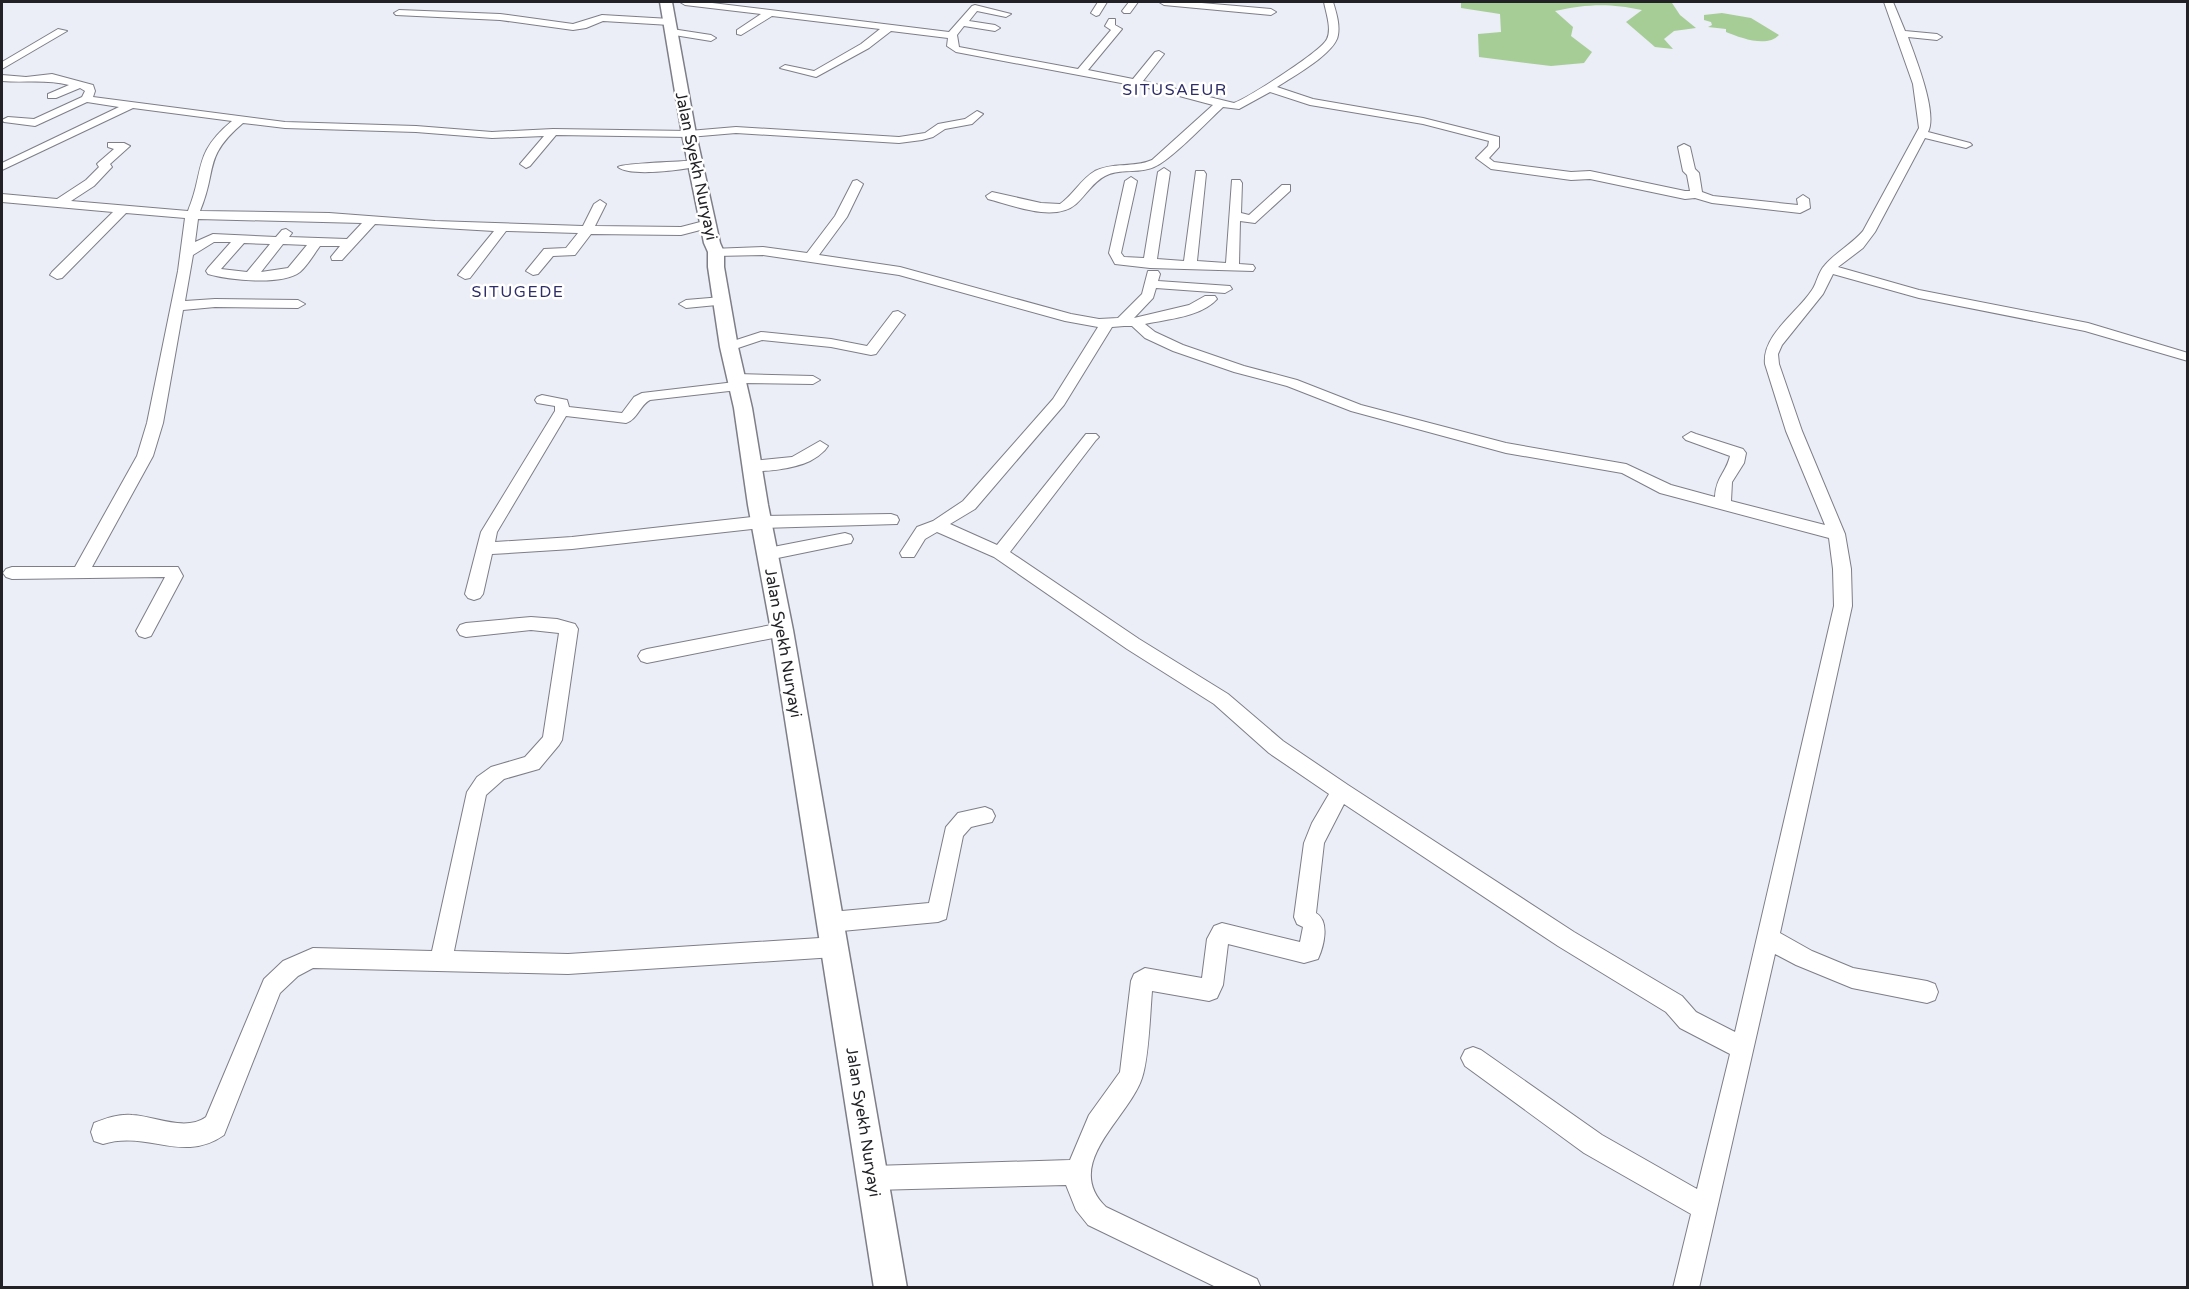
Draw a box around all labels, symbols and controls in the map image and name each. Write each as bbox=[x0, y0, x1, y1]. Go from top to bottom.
district label: SITUSAEUR bbox=[1122, 80, 1228, 100]
street label: Jalan Syekh Nuryayi bbox=[671, 90, 722, 242]
district label: SITUGEDE bbox=[472, 282, 564, 302]
street label: Jalan Syekh Nuryayi bbox=[760, 567, 806, 719]
street label: Jalan Syekh Nuryayi bbox=[841, 1046, 885, 1198]

